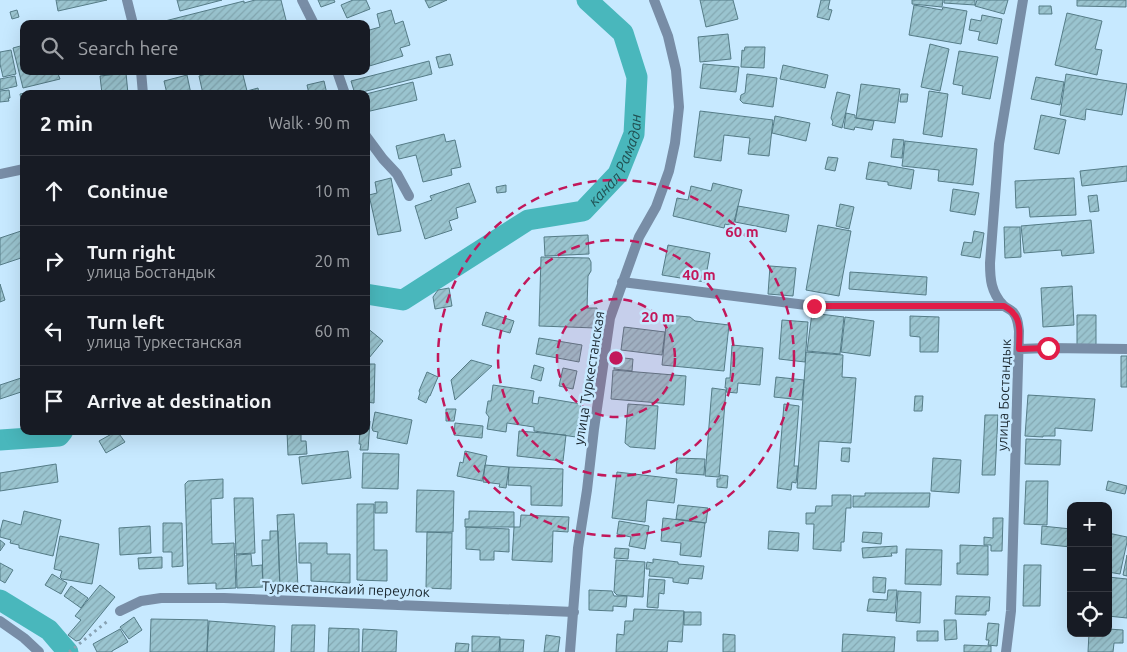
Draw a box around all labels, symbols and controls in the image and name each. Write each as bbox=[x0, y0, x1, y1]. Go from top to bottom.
search box bbox=[20, 20, 370, 75]
icon: search bbox=[38, 34, 66, 62]
text: Search here bbox=[78, 37, 178, 59]
text: 2 min bbox=[40, 111, 93, 135]
water label: канал Рамадан bbox=[584, 113, 644, 209]
text: Walk · 90 m bbox=[268, 114, 350, 132]
icon: ahead bbox=[40, 177, 68, 205]
text: Continue bbox=[87, 180, 168, 202]
text: 10 m bbox=[314, 182, 350, 200]
text: 60 m bbox=[725, 223, 759, 240]
text: Turn right bbox=[87, 241, 175, 263]
icon: right bbox=[40, 247, 68, 275]
text: 20 m bbox=[314, 252, 350, 270]
text: улица Бостандык bbox=[87, 263, 216, 281]
text: 40 m bbox=[682, 266, 716, 283]
route end bbox=[803, 295, 826, 318]
text: 20 m bbox=[641, 308, 675, 325]
street label: улица Туркестанская bbox=[570, 310, 608, 446]
text: Turn left bbox=[87, 311, 165, 333]
icon: left bbox=[40, 317, 68, 345]
text: 60 m bbox=[314, 322, 350, 340]
text: улица Туркестанская bbox=[87, 333, 242, 351]
route start bbox=[1037, 337, 1060, 360]
street label: улица Бостандык bbox=[994, 339, 1014, 451]
centre of rings bbox=[607, 349, 625, 367]
icon: arrive bbox=[40, 387, 68, 415]
text: Arrive at destination bbox=[87, 390, 272, 412]
map controls bbox=[1067, 502, 1112, 637]
button: + bbox=[1067, 502, 1112, 547]
button: − bbox=[1067, 547, 1112, 592]
street label: Туркестанскаий переулок bbox=[262, 578, 430, 600]
button: locate bbox=[1067, 592, 1112, 637]

